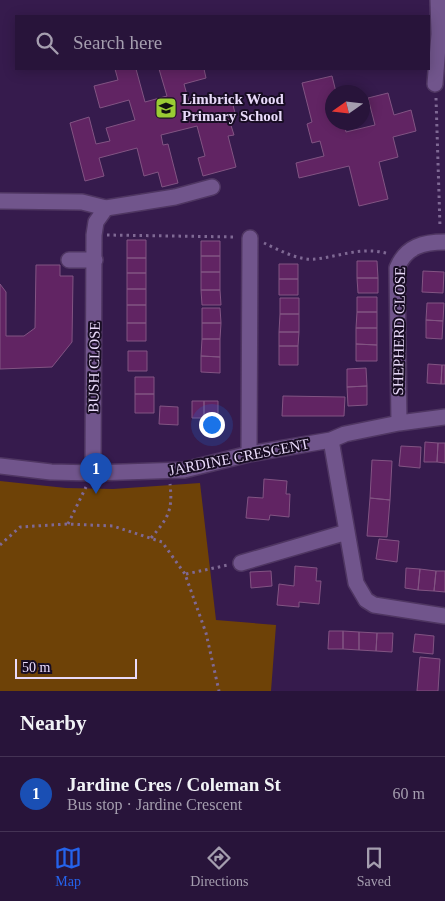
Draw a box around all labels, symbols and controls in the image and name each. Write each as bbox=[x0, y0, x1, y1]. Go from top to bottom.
search box bbox=[15, 15, 430, 70]
icon: search bbox=[33, 29, 61, 57]
text: Search here bbox=[73, 32, 162, 53]
north arrow bbox=[325, 85, 370, 130]
place label: Limbrick Wood Primary School bbox=[182, 91, 284, 124]
school or university icon: Limbrick Wood Primary School bbox=[154, 96, 178, 120]
street label: SHEPHERD CLOSE bbox=[390, 266, 408, 396]
street label: BUSH CLOSE bbox=[85, 321, 103, 413]
your location bbox=[199, 412, 225, 438]
street label: JARDINE CRESCENT bbox=[167, 436, 311, 478]
pin: 1 bbox=[80, 453, 112, 494]
scale bar bbox=[15, 656, 138, 679]
text: 50 m bbox=[22, 660, 50, 675]
text: Nearby bbox=[20, 711, 87, 735]
text: Jardine Cres / Coleman St bbox=[67, 774, 281, 795]
text: 1 bbox=[32, 785, 40, 802]
text: 60 m bbox=[393, 785, 425, 802]
text: Bus stop · Jardine Crescent bbox=[67, 796, 242, 813]
tab: Map bbox=[54, 844, 82, 890]
tab: Directions bbox=[190, 844, 249, 890]
tab: Saved bbox=[357, 844, 391, 890]

